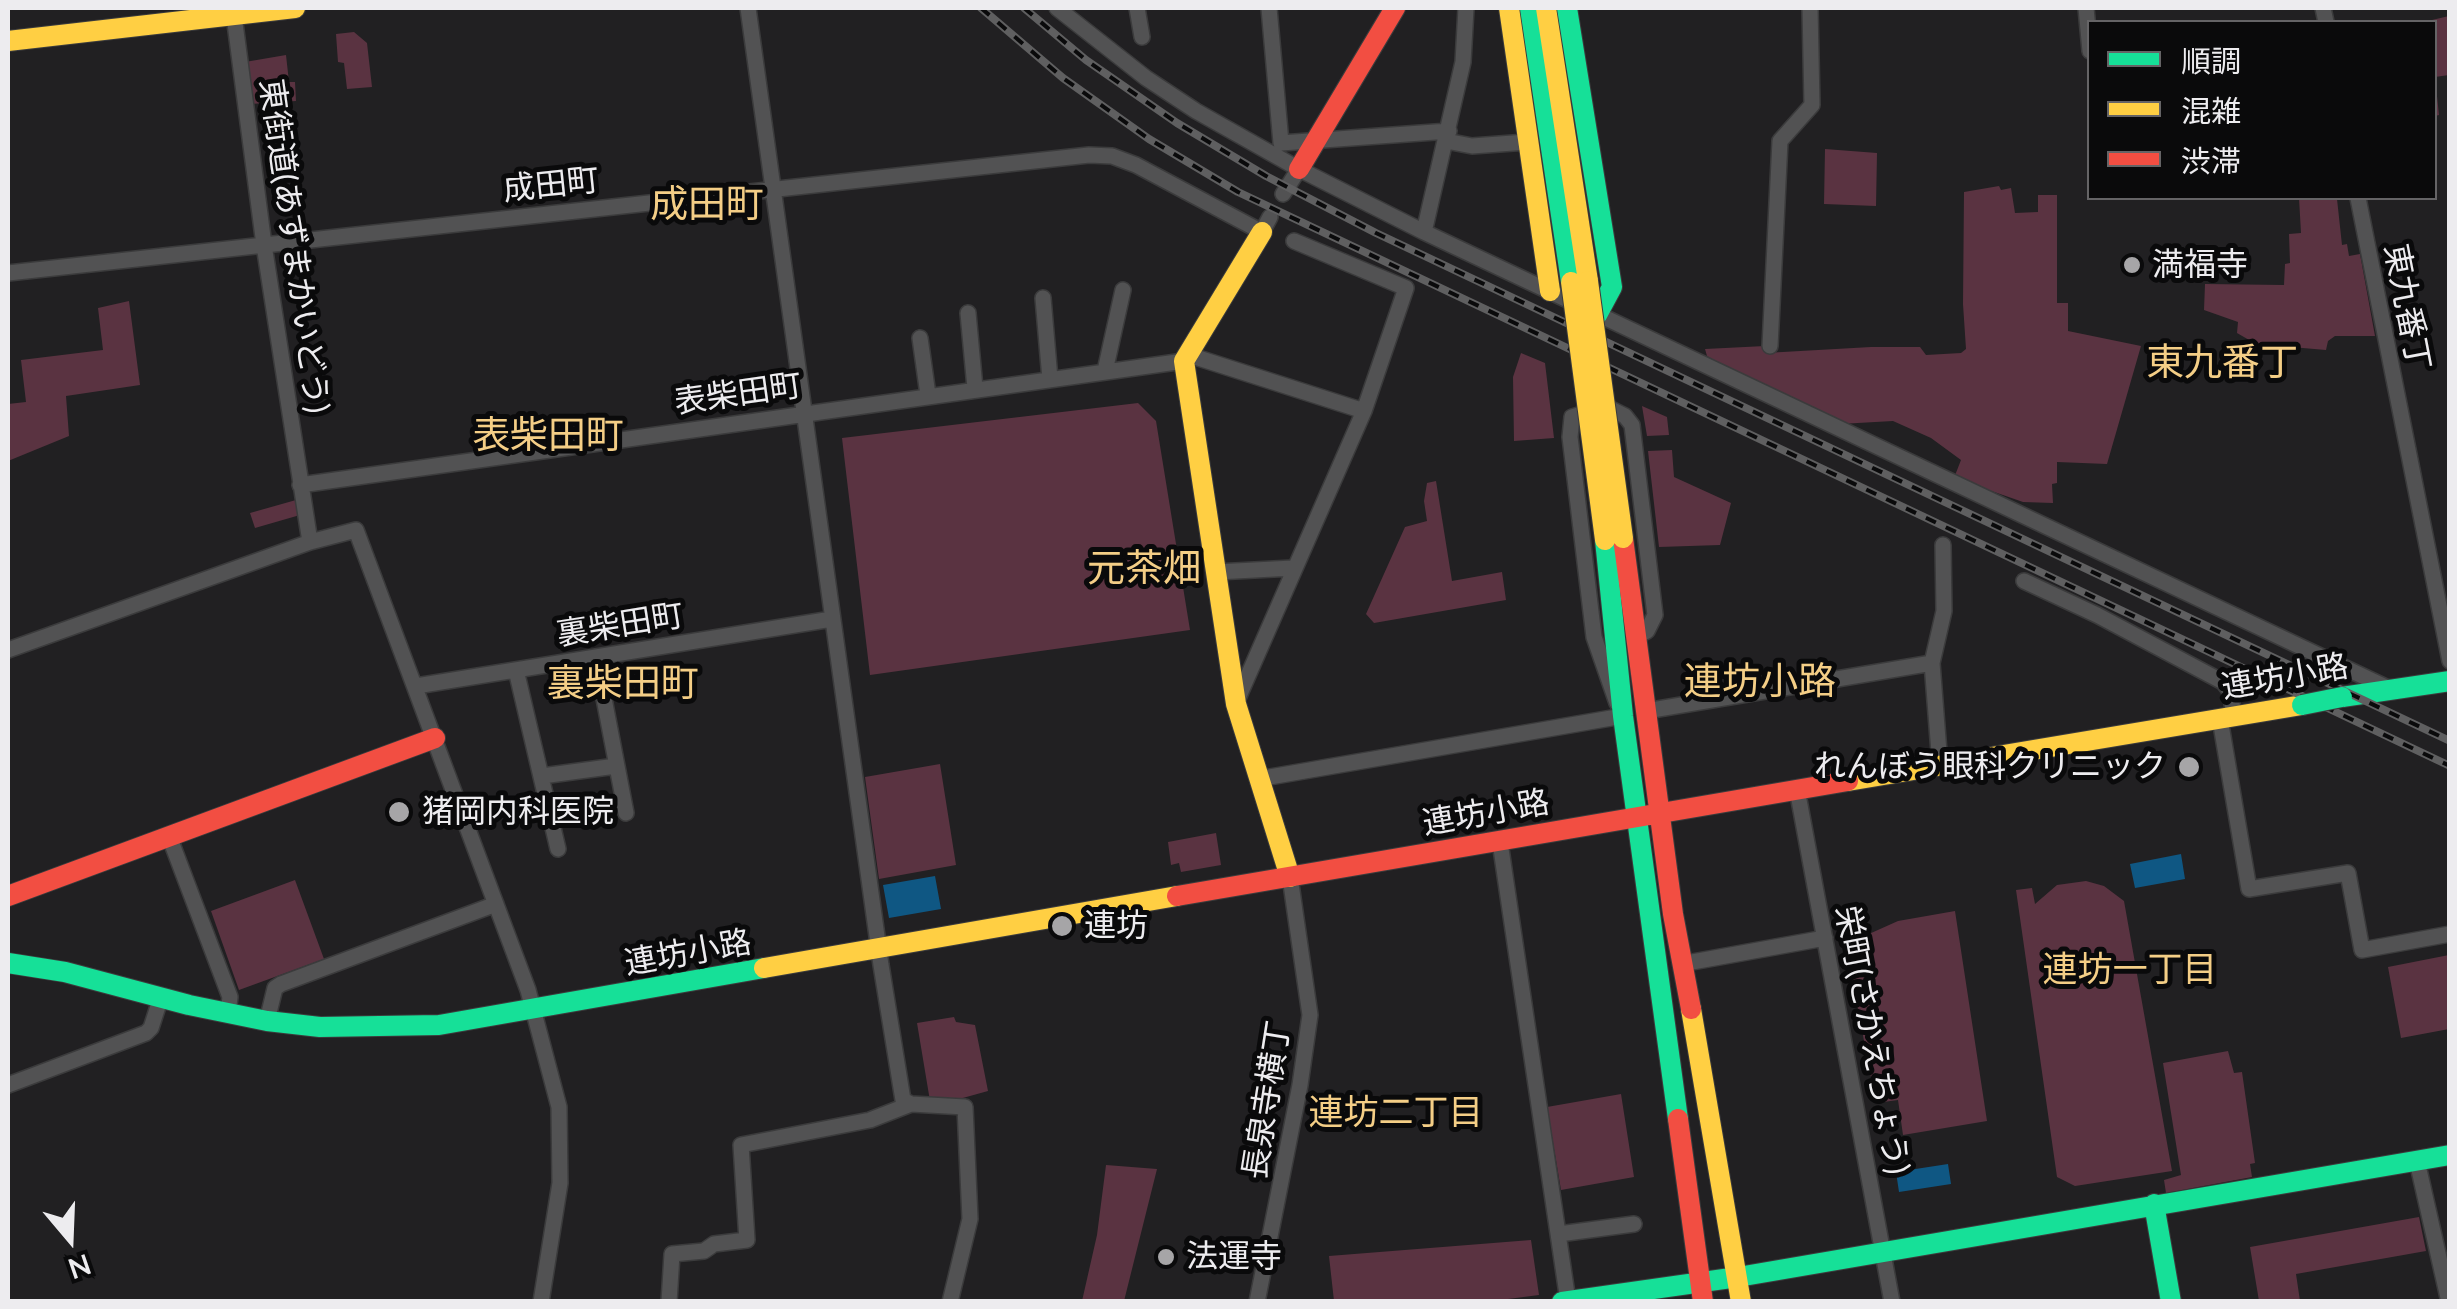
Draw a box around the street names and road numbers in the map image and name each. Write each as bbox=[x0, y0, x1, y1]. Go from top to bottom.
street label: 東街道(あずまかいどう) bbox=[252, 76, 336, 416]
street label: 成田町 bbox=[501, 161, 601, 209]
street label: 東九番丁 bbox=[2376, 241, 2438, 373]
street label: 表柴田町 bbox=[672, 366, 804, 422]
street label: 裏柴田町 bbox=[554, 596, 686, 654]
street label: 連坊小路 bbox=[2219, 647, 2351, 707]
street label: 連坊小路 bbox=[1420, 783, 1552, 843]
street label: 栄町(さかえちょう) bbox=[1827, 902, 1917, 1178]
street label: 連坊小路 bbox=[622, 923, 754, 983]
street label: 長泉寺横丁 bbox=[1236, 1018, 1298, 1182]

